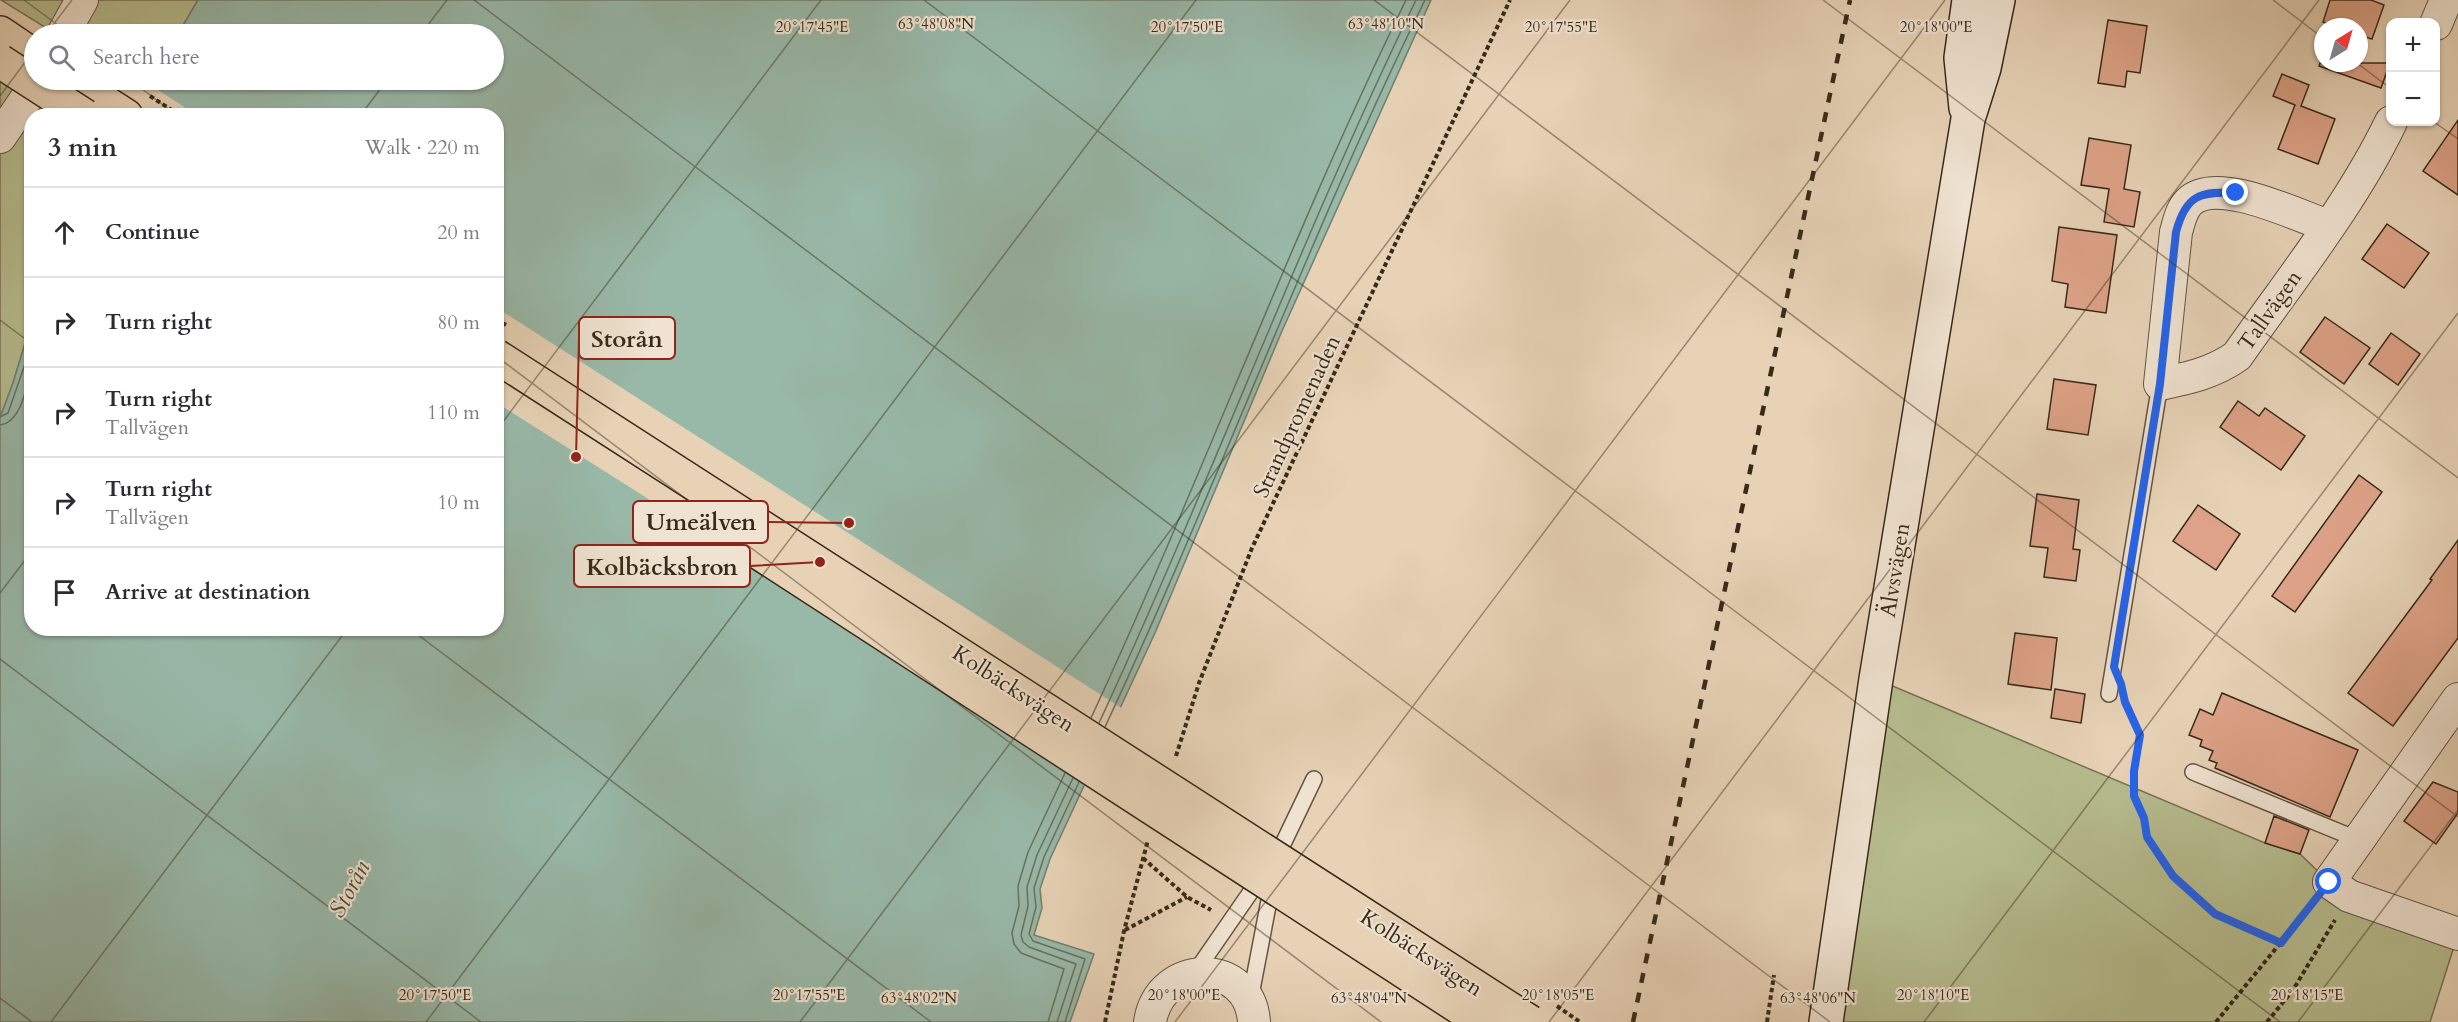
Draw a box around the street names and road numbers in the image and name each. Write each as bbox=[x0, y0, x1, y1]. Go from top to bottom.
street label: Tallvägen bbox=[2231, 264, 2309, 357]
street label: Strandpromenaden bbox=[1246, 330, 1348, 503]
street label: Älvsvägen bbox=[1873, 520, 1917, 620]
street label: Kolbäcksvägen bbox=[947, 638, 1081, 740]
street label: Kolbäcksvägen bbox=[1355, 902, 1489, 1004]

